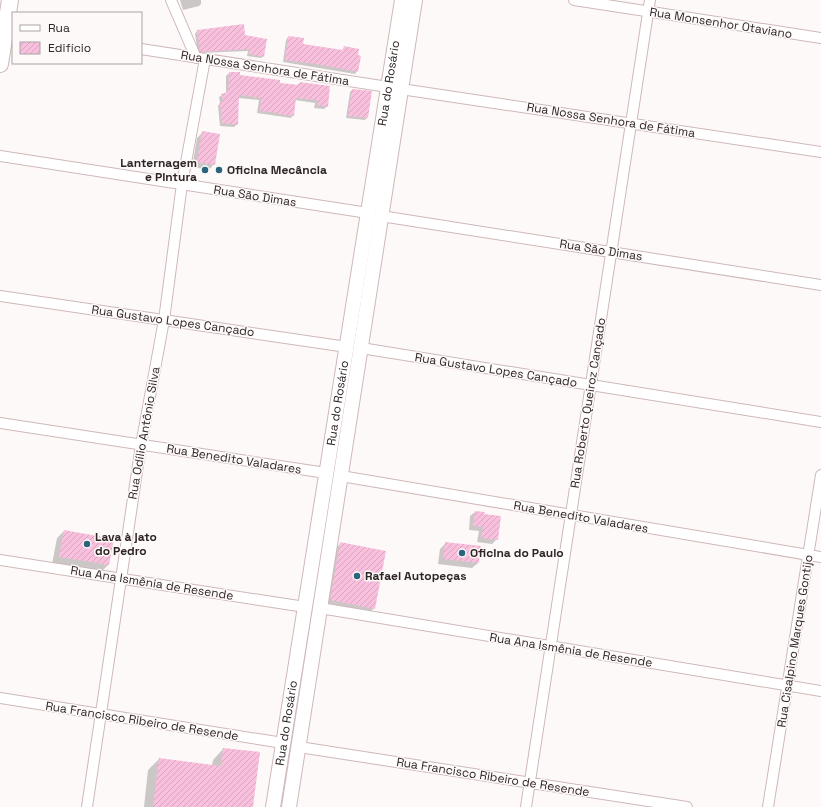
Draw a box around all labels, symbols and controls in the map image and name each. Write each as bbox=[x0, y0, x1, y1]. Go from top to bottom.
street label: Rua Monsenhor Otaviano bbox=[648, 4, 794, 42]
legend bbox=[12, 12, 142, 64]
text: Rua bbox=[48, 20, 70, 36]
street label: Rua do Rosário bbox=[374, 39, 403, 127]
text: Edifício bbox=[48, 40, 91, 56]
street label: Rua Nossa Senhora de Fátima bbox=[180, 47, 350, 89]
street label: Rua Nossa Senhora de Fátima bbox=[526, 99, 696, 141]
place label: Lanternagem e Pintura bbox=[120, 155, 197, 185]
place label: Oficina Mecância bbox=[227, 162, 327, 178]
marker: Lanternagem e Pintura bbox=[200, 165, 210, 175]
marker: Oficina Mecância bbox=[214, 165, 224, 175]
street label: Rua São Dimas bbox=[212, 182, 298, 210]
street label: Rua São Dimas bbox=[558, 236, 644, 264]
street label: Rua Gustavo Lopes Cançado bbox=[91, 302, 255, 340]
street label: Rua Roberto Queiroz Cançado bbox=[567, 317, 609, 489]
street label: Rua Gustavo Lopes Cançado bbox=[414, 349, 578, 391]
street label: Rua do Rosário bbox=[323, 359, 352, 447]
street label: Rua Odílio Antônio Silva bbox=[124, 365, 164, 501]
street label: Rua Benedito Valadares bbox=[165, 440, 303, 478]
street label: Rua Benedito Valadares bbox=[512, 497, 650, 537]
place label: Lava à jato do Pedro bbox=[95, 529, 157, 559]
marker: Lava à jato do Pedro bbox=[82, 539, 92, 549]
place label: Oficina do Paulo bbox=[470, 545, 564, 561]
marker: Oficina do Paulo bbox=[457, 548, 467, 558]
street label: Rua Cisalpino Marques Gontijo bbox=[773, 553, 817, 729]
street label: Rua Ana Ismênia de Resende bbox=[69, 562, 235, 604]
place label: Rafael Autopeças bbox=[365, 568, 466, 584]
marker: Rafael Autopeças bbox=[352, 571, 362, 581]
street label: Rua Ana Ismênia de Resende bbox=[488, 629, 654, 671]
street label: Rua do Rosário bbox=[272, 679, 301, 767]
street label: Rua Francisco Ribeiro de Resende bbox=[44, 698, 240, 744]
street label: Rua Francisco Ribeiro de Resende bbox=[395, 754, 591, 800]

